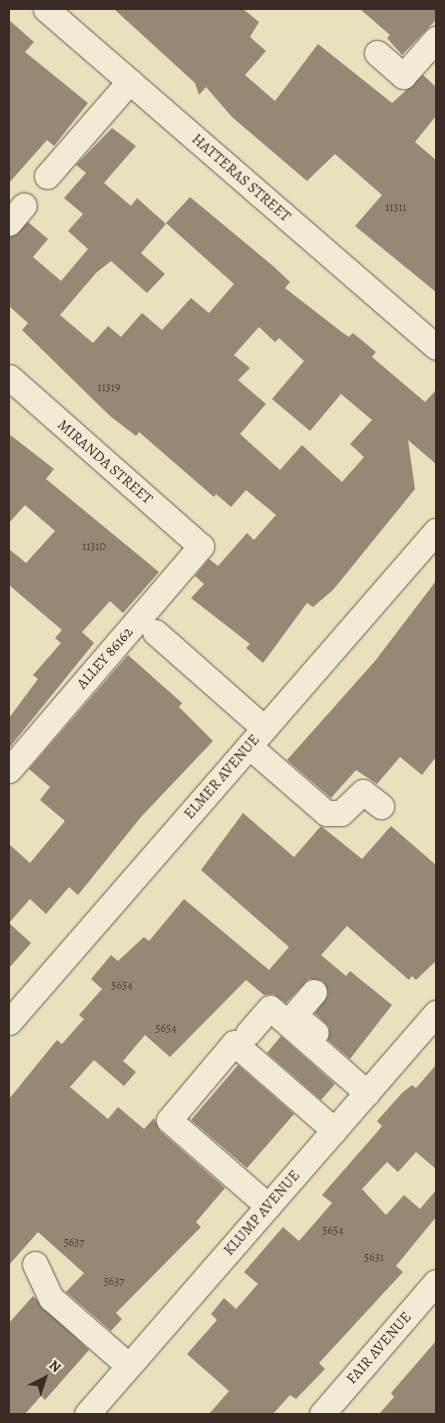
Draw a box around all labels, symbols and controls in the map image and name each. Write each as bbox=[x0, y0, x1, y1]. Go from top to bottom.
street label: HATTERAS STREET bbox=[188, 130, 294, 226]
house number: 11311 bbox=[385, 201, 407, 215]
house number: 11319 bbox=[98, 381, 120, 395]
street label: MIRANDA STREET bbox=[54, 416, 156, 508]
house number: 11310 bbox=[82, 540, 106, 554]
street label: ALLEY 86162 bbox=[73, 623, 137, 693]
street label: ELMER AVENUE bbox=[180, 731, 264, 823]
house number: 5654 bbox=[111, 979, 133, 993]
house number: 5654 bbox=[155, 1022, 177, 1036]
street label: KLUMP AVENUE bbox=[220, 1167, 304, 1259]
house number: 5654 bbox=[322, 1224, 344, 1238]
house number: 5637 bbox=[64, 1236, 84, 1250]
house number: 5631 bbox=[364, 1251, 384, 1265]
house number: 5637 bbox=[104, 1275, 124, 1289]
street label: FAIR AVENUE bbox=[343, 1308, 415, 1388]
north arrow bbox=[20, 1353, 70, 1403]
text: N bbox=[45, 1356, 65, 1377]

